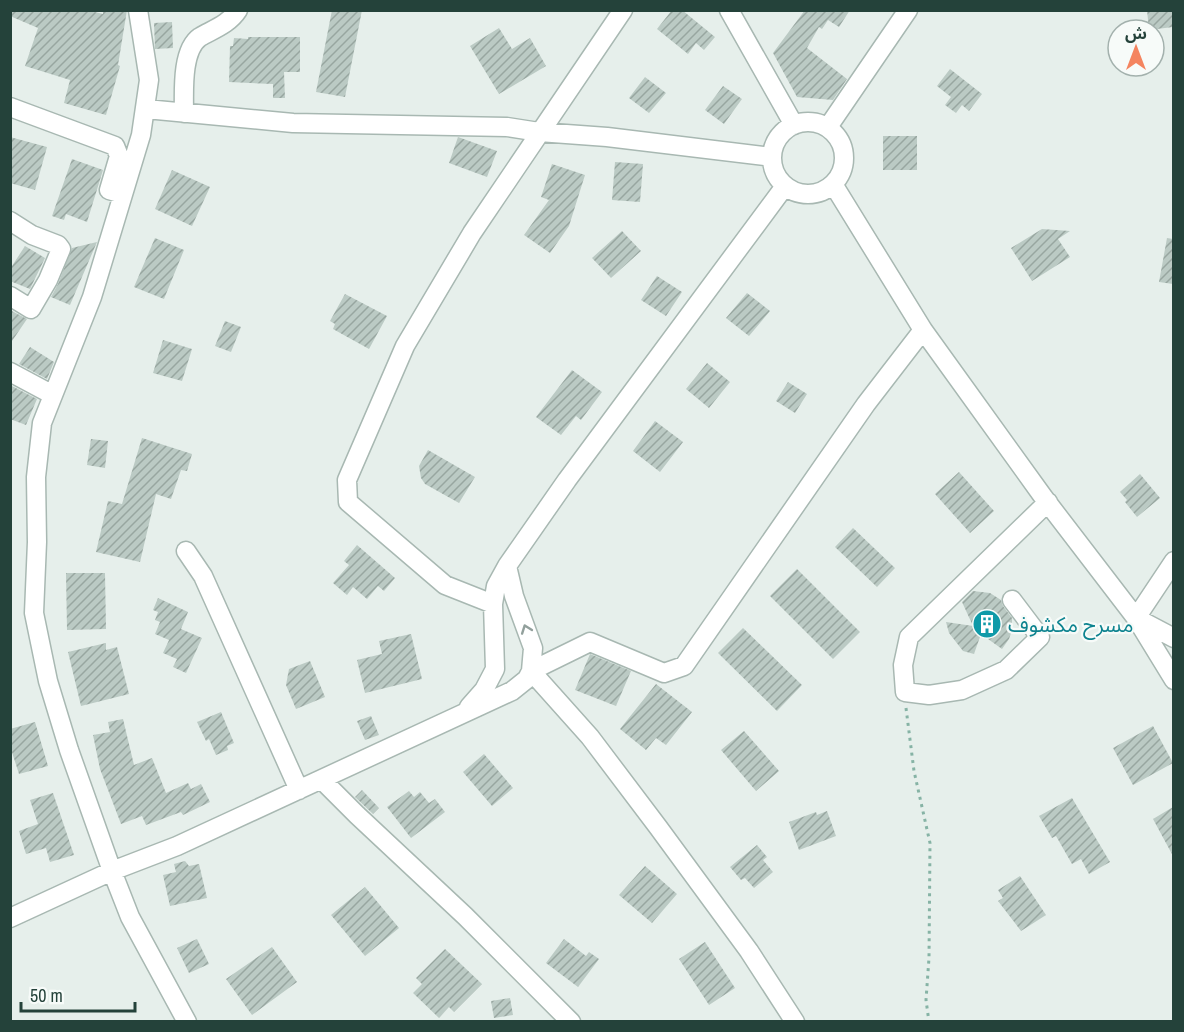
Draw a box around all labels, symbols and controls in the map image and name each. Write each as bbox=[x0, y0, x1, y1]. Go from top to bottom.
north arrow bbox=[1106, 18, 1166, 78]
text: ش bbox=[1125, 22, 1147, 44]
building icon: مسرح مكشوف bbox=[971, 608, 1003, 640]
place label: مسرح مكشوف bbox=[1008, 610, 1134, 640]
one-way arrow bbox=[520, 624, 533, 635]
scale bar bbox=[21, 975, 135, 1013]
text: 50 m bbox=[30, 983, 63, 1008]

